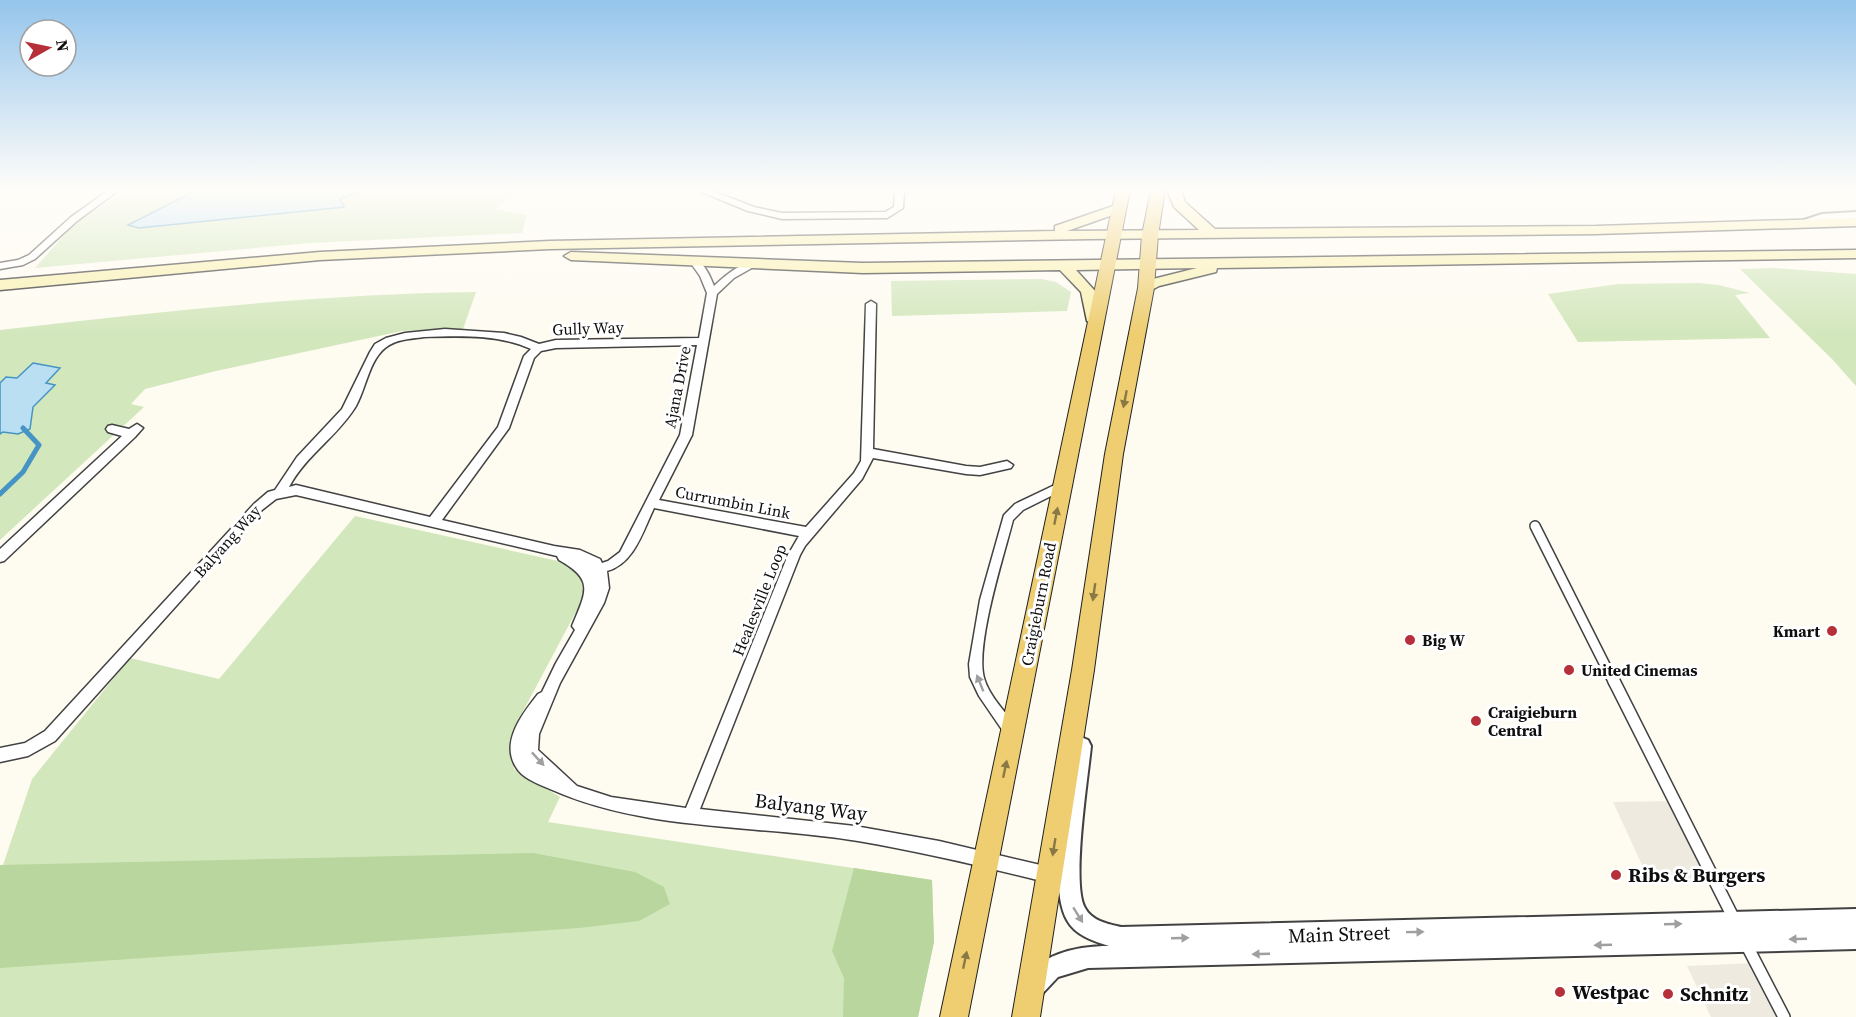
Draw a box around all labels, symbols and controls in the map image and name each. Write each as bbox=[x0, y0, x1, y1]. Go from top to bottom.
north arrow bbox=[18, 18, 78, 78]
text: N bbox=[51, 38, 75, 53]
street label: Gully Way bbox=[552, 316, 625, 340]
street label: Ajana Drive bbox=[658, 344, 696, 430]
one-way arrow bbox=[1120, 390, 1129, 409]
street label: Currumbin Link bbox=[674, 480, 793, 524]
street label: Balyang Way bbox=[189, 499, 266, 582]
one-way arrow bbox=[1052, 506, 1061, 525]
street label: Craigieburn Road bbox=[1015, 540, 1061, 668]
street label: Healesville Loop bbox=[727, 541, 791, 659]
one-way arrow bbox=[1089, 583, 1098, 602]
place label: Kmart bbox=[1773, 620, 1820, 642]
marker: Kmart bbox=[1825, 624, 1839, 638]
place label: Big W bbox=[1422, 629, 1465, 651]
marker: Big W bbox=[1403, 633, 1417, 647]
place label: United Cinemas bbox=[1581, 659, 1697, 681]
marker: United Cinemas bbox=[1562, 663, 1576, 677]
one-way arrow bbox=[975, 673, 985, 691]
place label: Craigieburn Central bbox=[1488, 701, 1577, 741]
marker: Craigieburn Central bbox=[1469, 714, 1483, 728]
one-way arrow bbox=[531, 752, 545, 767]
one-way arrow bbox=[1000, 759, 1010, 778]
street label: Balyang Way bbox=[753, 786, 870, 828]
one-way arrow bbox=[1049, 837, 1058, 856]
place label: Ribs & Burgers bbox=[1628, 861, 1765, 889]
marker: Ribs & Burgers bbox=[1609, 868, 1623, 882]
one-way arrow bbox=[1073, 906, 1084, 923]
street label: Main Street bbox=[1287, 918, 1391, 950]
one-way arrow bbox=[1664, 919, 1683, 929]
one-way arrow bbox=[1406, 927, 1425, 936]
one-way arrow bbox=[1170, 933, 1189, 943]
one-way arrow bbox=[1788, 935, 1807, 944]
one-way arrow bbox=[1593, 940, 1612, 949]
one-way arrow bbox=[1251, 949, 1270, 958]
one-way arrow bbox=[961, 950, 970, 969]
place label: Westpac bbox=[1572, 978, 1649, 1006]
place label: Schnitz bbox=[1680, 980, 1748, 1008]
marker: Westpac bbox=[1553, 985, 1567, 999]
marker: Schnitz bbox=[1661, 987, 1675, 1001]

